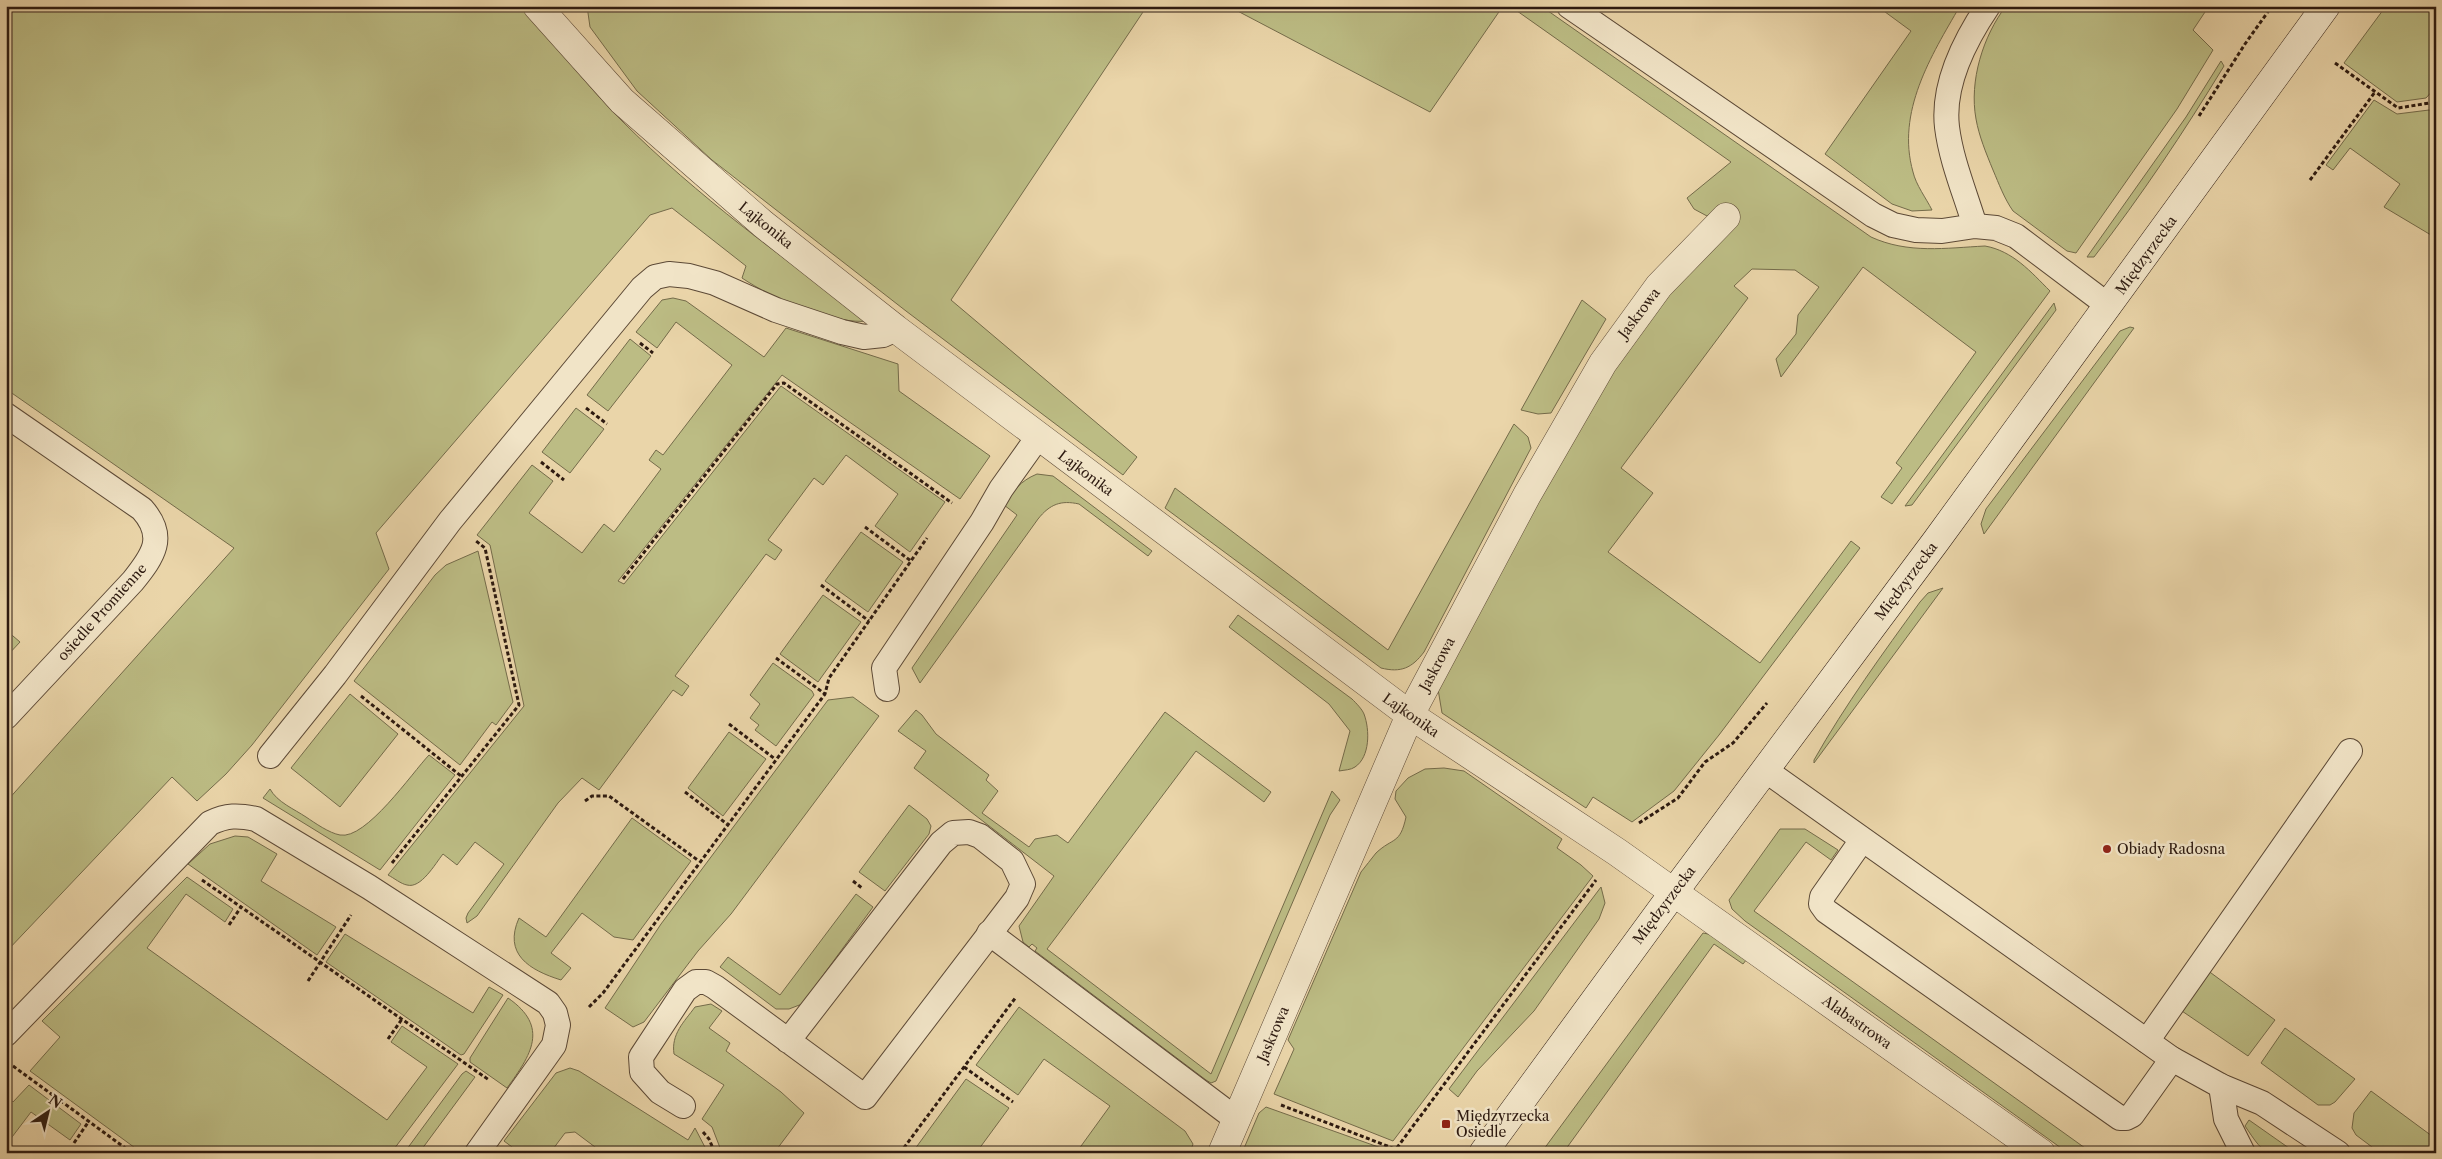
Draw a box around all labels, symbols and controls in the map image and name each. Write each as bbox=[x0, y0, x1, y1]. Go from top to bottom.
street label: Lajkonika bbox=[735, 198, 797, 253]
street label: Międzyrzecka bbox=[2111, 211, 2181, 298]
street label: Jaskrowa bbox=[1613, 284, 1664, 344]
street label: Lajkonika bbox=[1055, 446, 1118, 500]
street label: Międzyrzecka bbox=[1871, 538, 1942, 624]
street label: osiedle Promienne bbox=[53, 559, 151, 665]
street label: Jaskrowa bbox=[1414, 633, 1459, 696]
street label: Lajkonika bbox=[1379, 689, 1443, 741]
place label: Obiady Radosna bbox=[2117, 840, 2226, 858]
marker: Obiady Radosna bbox=[2101, 843, 2113, 855]
street label: Międzyrzecka bbox=[1629, 862, 1700, 948]
street label: Alabastrowa bbox=[1818, 991, 1896, 1053]
street label: Jaskrowa bbox=[1252, 1003, 1293, 1066]
north arrow bbox=[22, 1086, 72, 1136]
text: N bbox=[45, 1090, 66, 1112]
place label: Międzyrzecka Osiedle bbox=[1456, 1107, 1550, 1141]
marker: Międzyrzecka Osiedle bbox=[1440, 1118, 1452, 1130]

